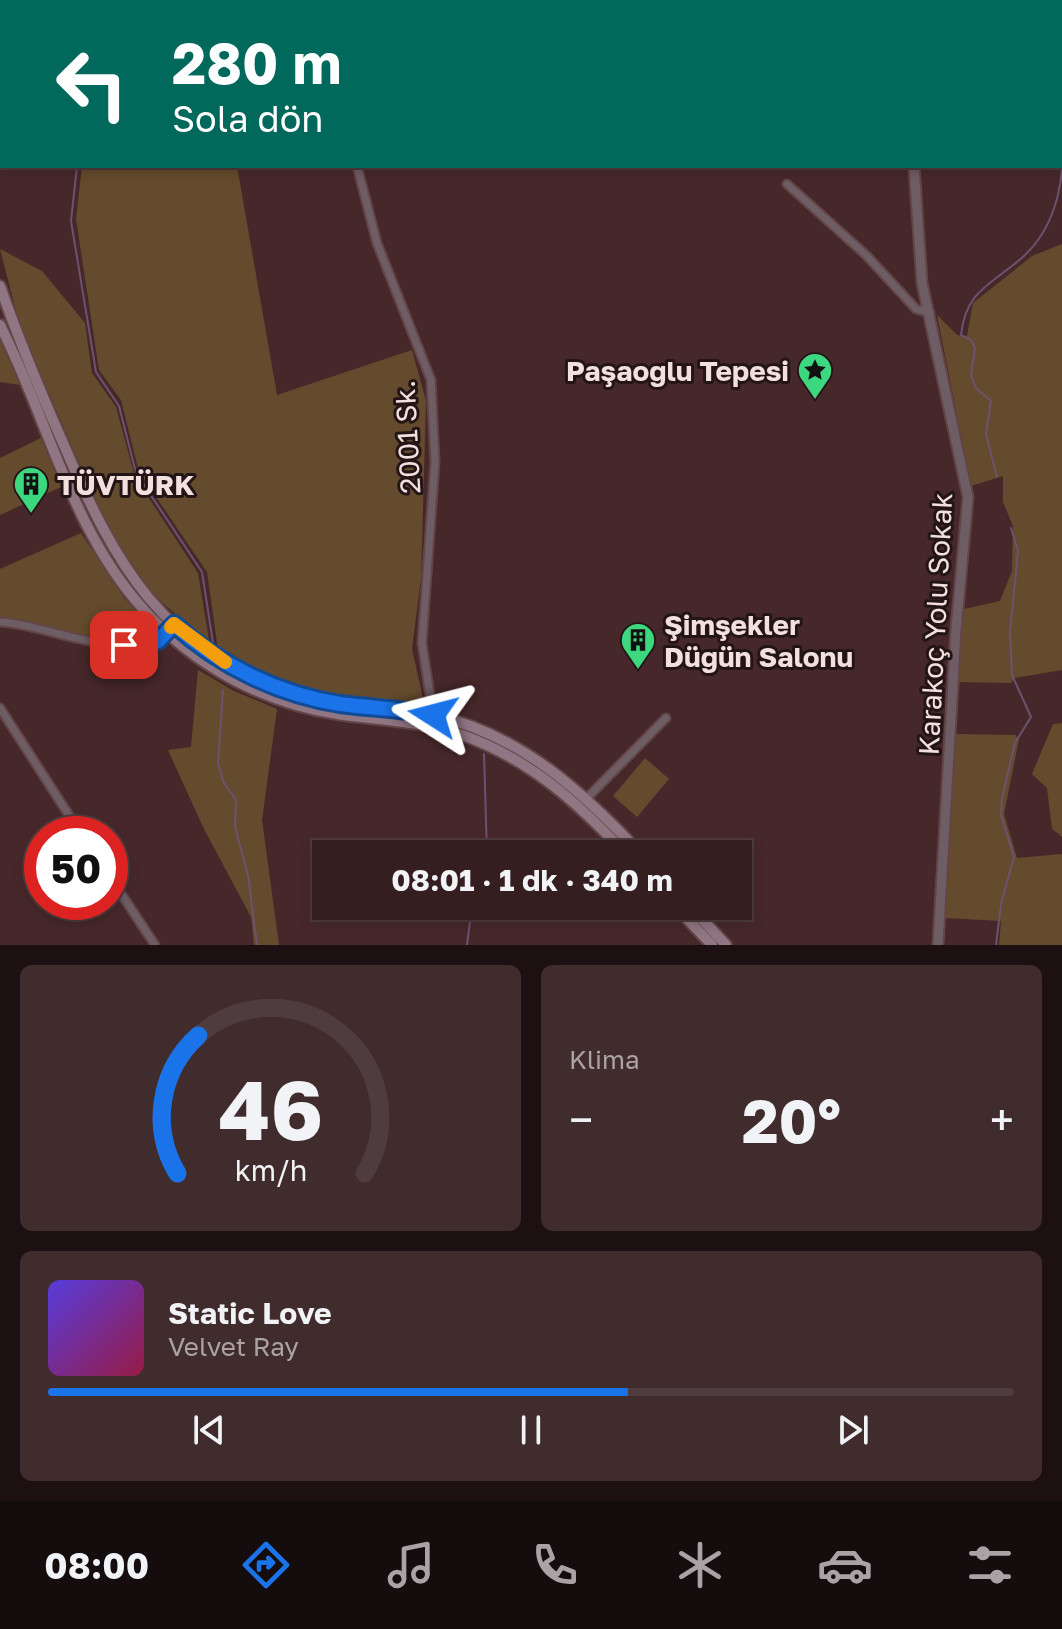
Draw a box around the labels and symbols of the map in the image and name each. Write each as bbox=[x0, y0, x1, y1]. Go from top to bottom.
place icon: Paşaoğlu Tepesi bbox=[796, 351, 834, 401]
place label: Paşaoğlu Tepesi bbox=[566, 354, 789, 387]
street label: 2001 Sk. bbox=[388, 379, 426, 495]
building icon: TÜVTÜRK bbox=[12, 465, 50, 515]
place label: TÜVTÜRK bbox=[57, 468, 194, 501]
street label: Karakoç Yolu Sokak bbox=[912, 492, 958, 756]
place label: Şimşekler Düğün Salonu bbox=[664, 608, 853, 673]
pin bbox=[90, 611, 158, 679]
building icon: Şimşekler Düğün Salonu bbox=[619, 621, 657, 671]
position arrow bbox=[391, 673, 475, 757]
speed limit sign: 50 bbox=[24, 816, 128, 920]

